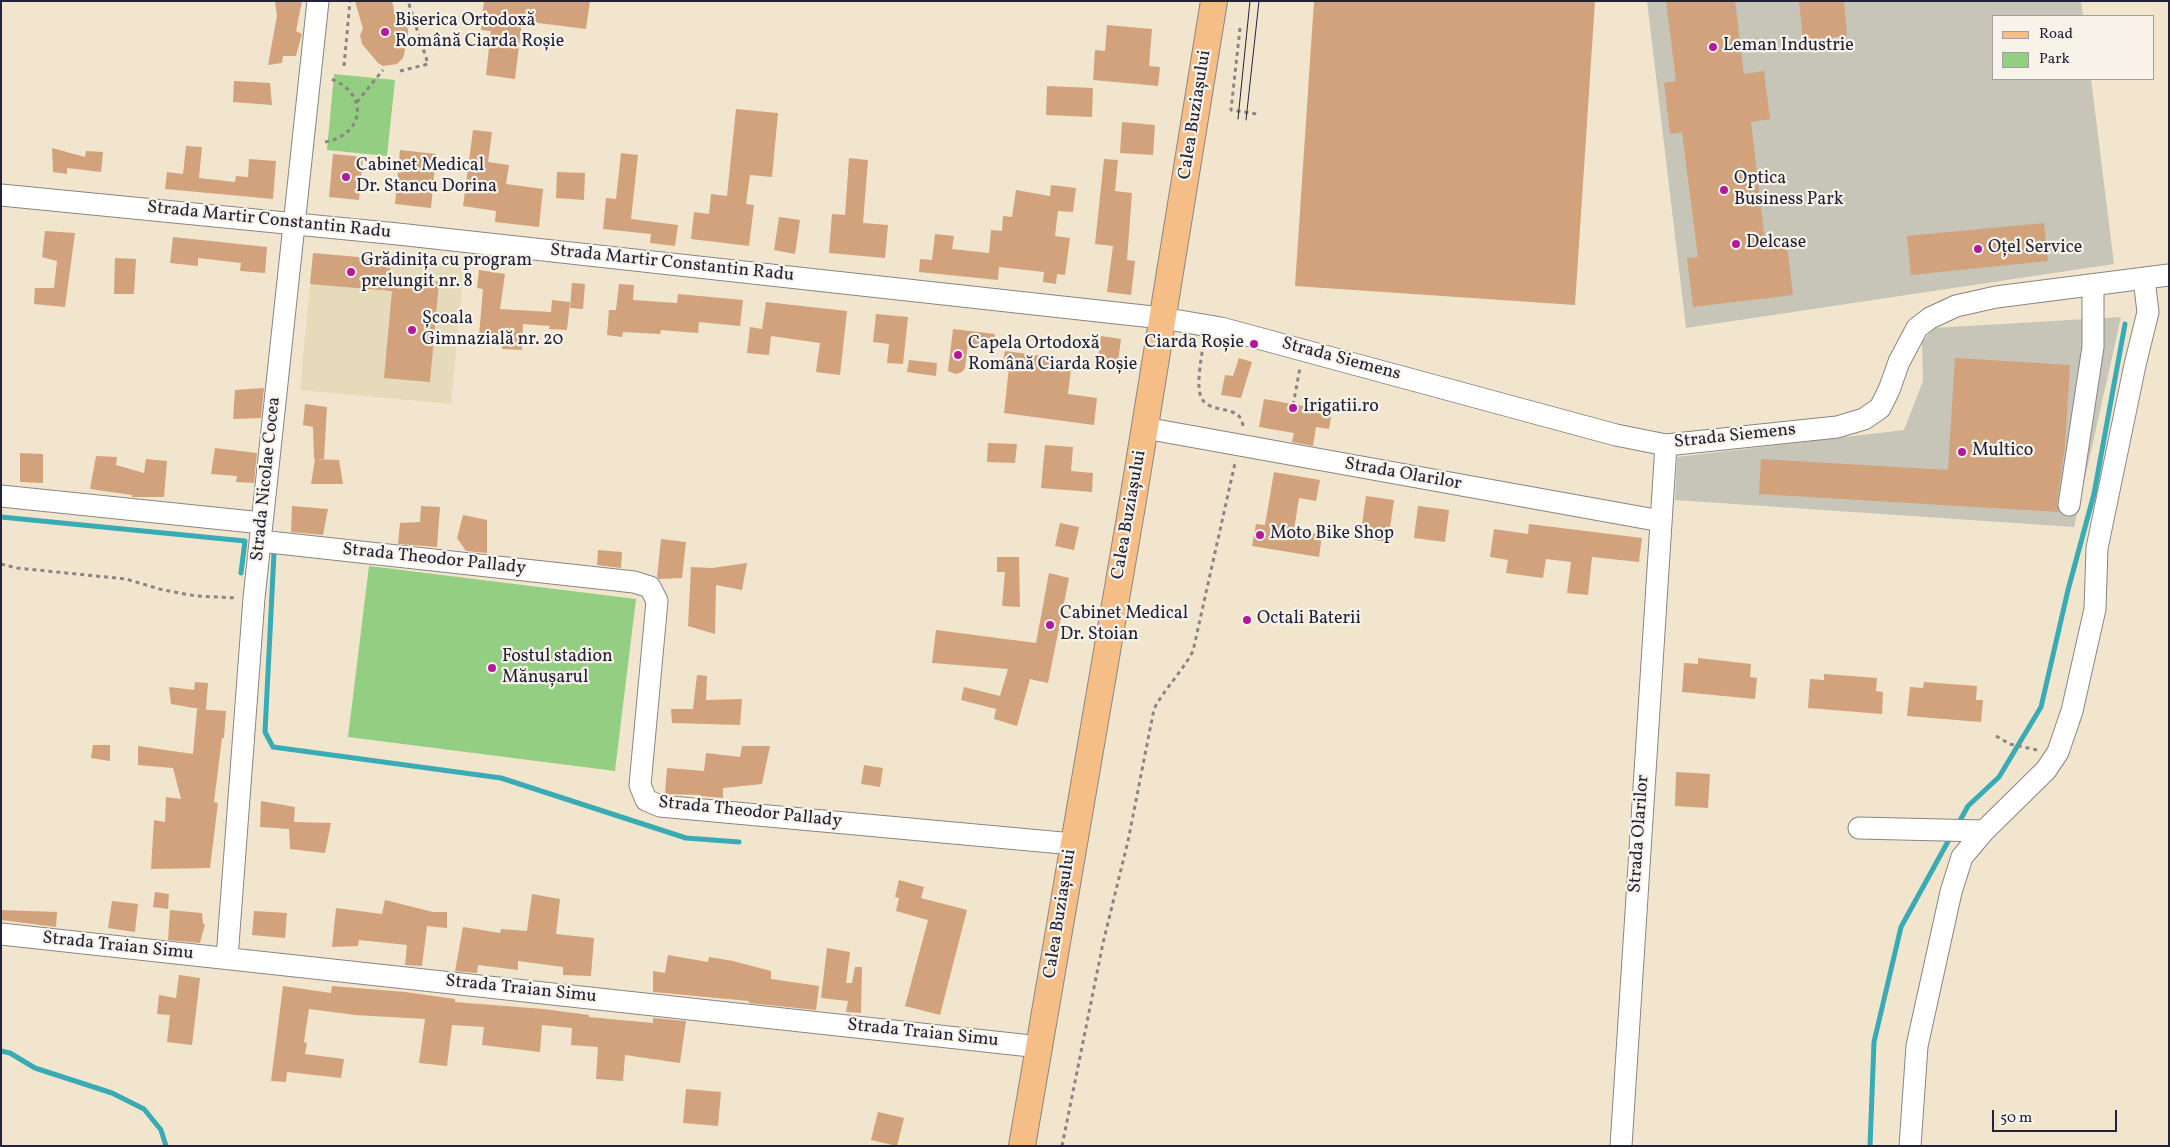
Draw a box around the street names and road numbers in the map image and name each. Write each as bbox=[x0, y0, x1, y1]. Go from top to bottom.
street label: Calea Buziașului bbox=[1175, 49, 1217, 181]
street label: Strada Martir Constantin Radu bbox=[146, 197, 392, 245]
street label: Strada Martir Constantin Radu bbox=[549, 240, 795, 288]
street label: Strada Siemens bbox=[1279, 334, 1403, 386]
street label: Strada Nicolae Cocea bbox=[248, 396, 286, 562]
street label: Strada Siemens bbox=[1673, 420, 1797, 454]
street label: Calea Buziașului bbox=[1108, 449, 1152, 581]
street label: Strada Olarilor bbox=[1343, 454, 1463, 496]
street label: Strada Theodor Pallady bbox=[341, 540, 527, 580]
street label: Strada Olarilor bbox=[1625, 774, 1655, 894]
street label: Strada Theodor Pallady bbox=[657, 793, 843, 833]
street label: Calea Buziașului bbox=[1040, 848, 1082, 980]
street label: Strada Traian Simu bbox=[41, 928, 195, 966]
street label: Strada Traian Simu bbox=[444, 971, 598, 1009]
street label: Strada Traian Simu bbox=[846, 1015, 1000, 1053]

